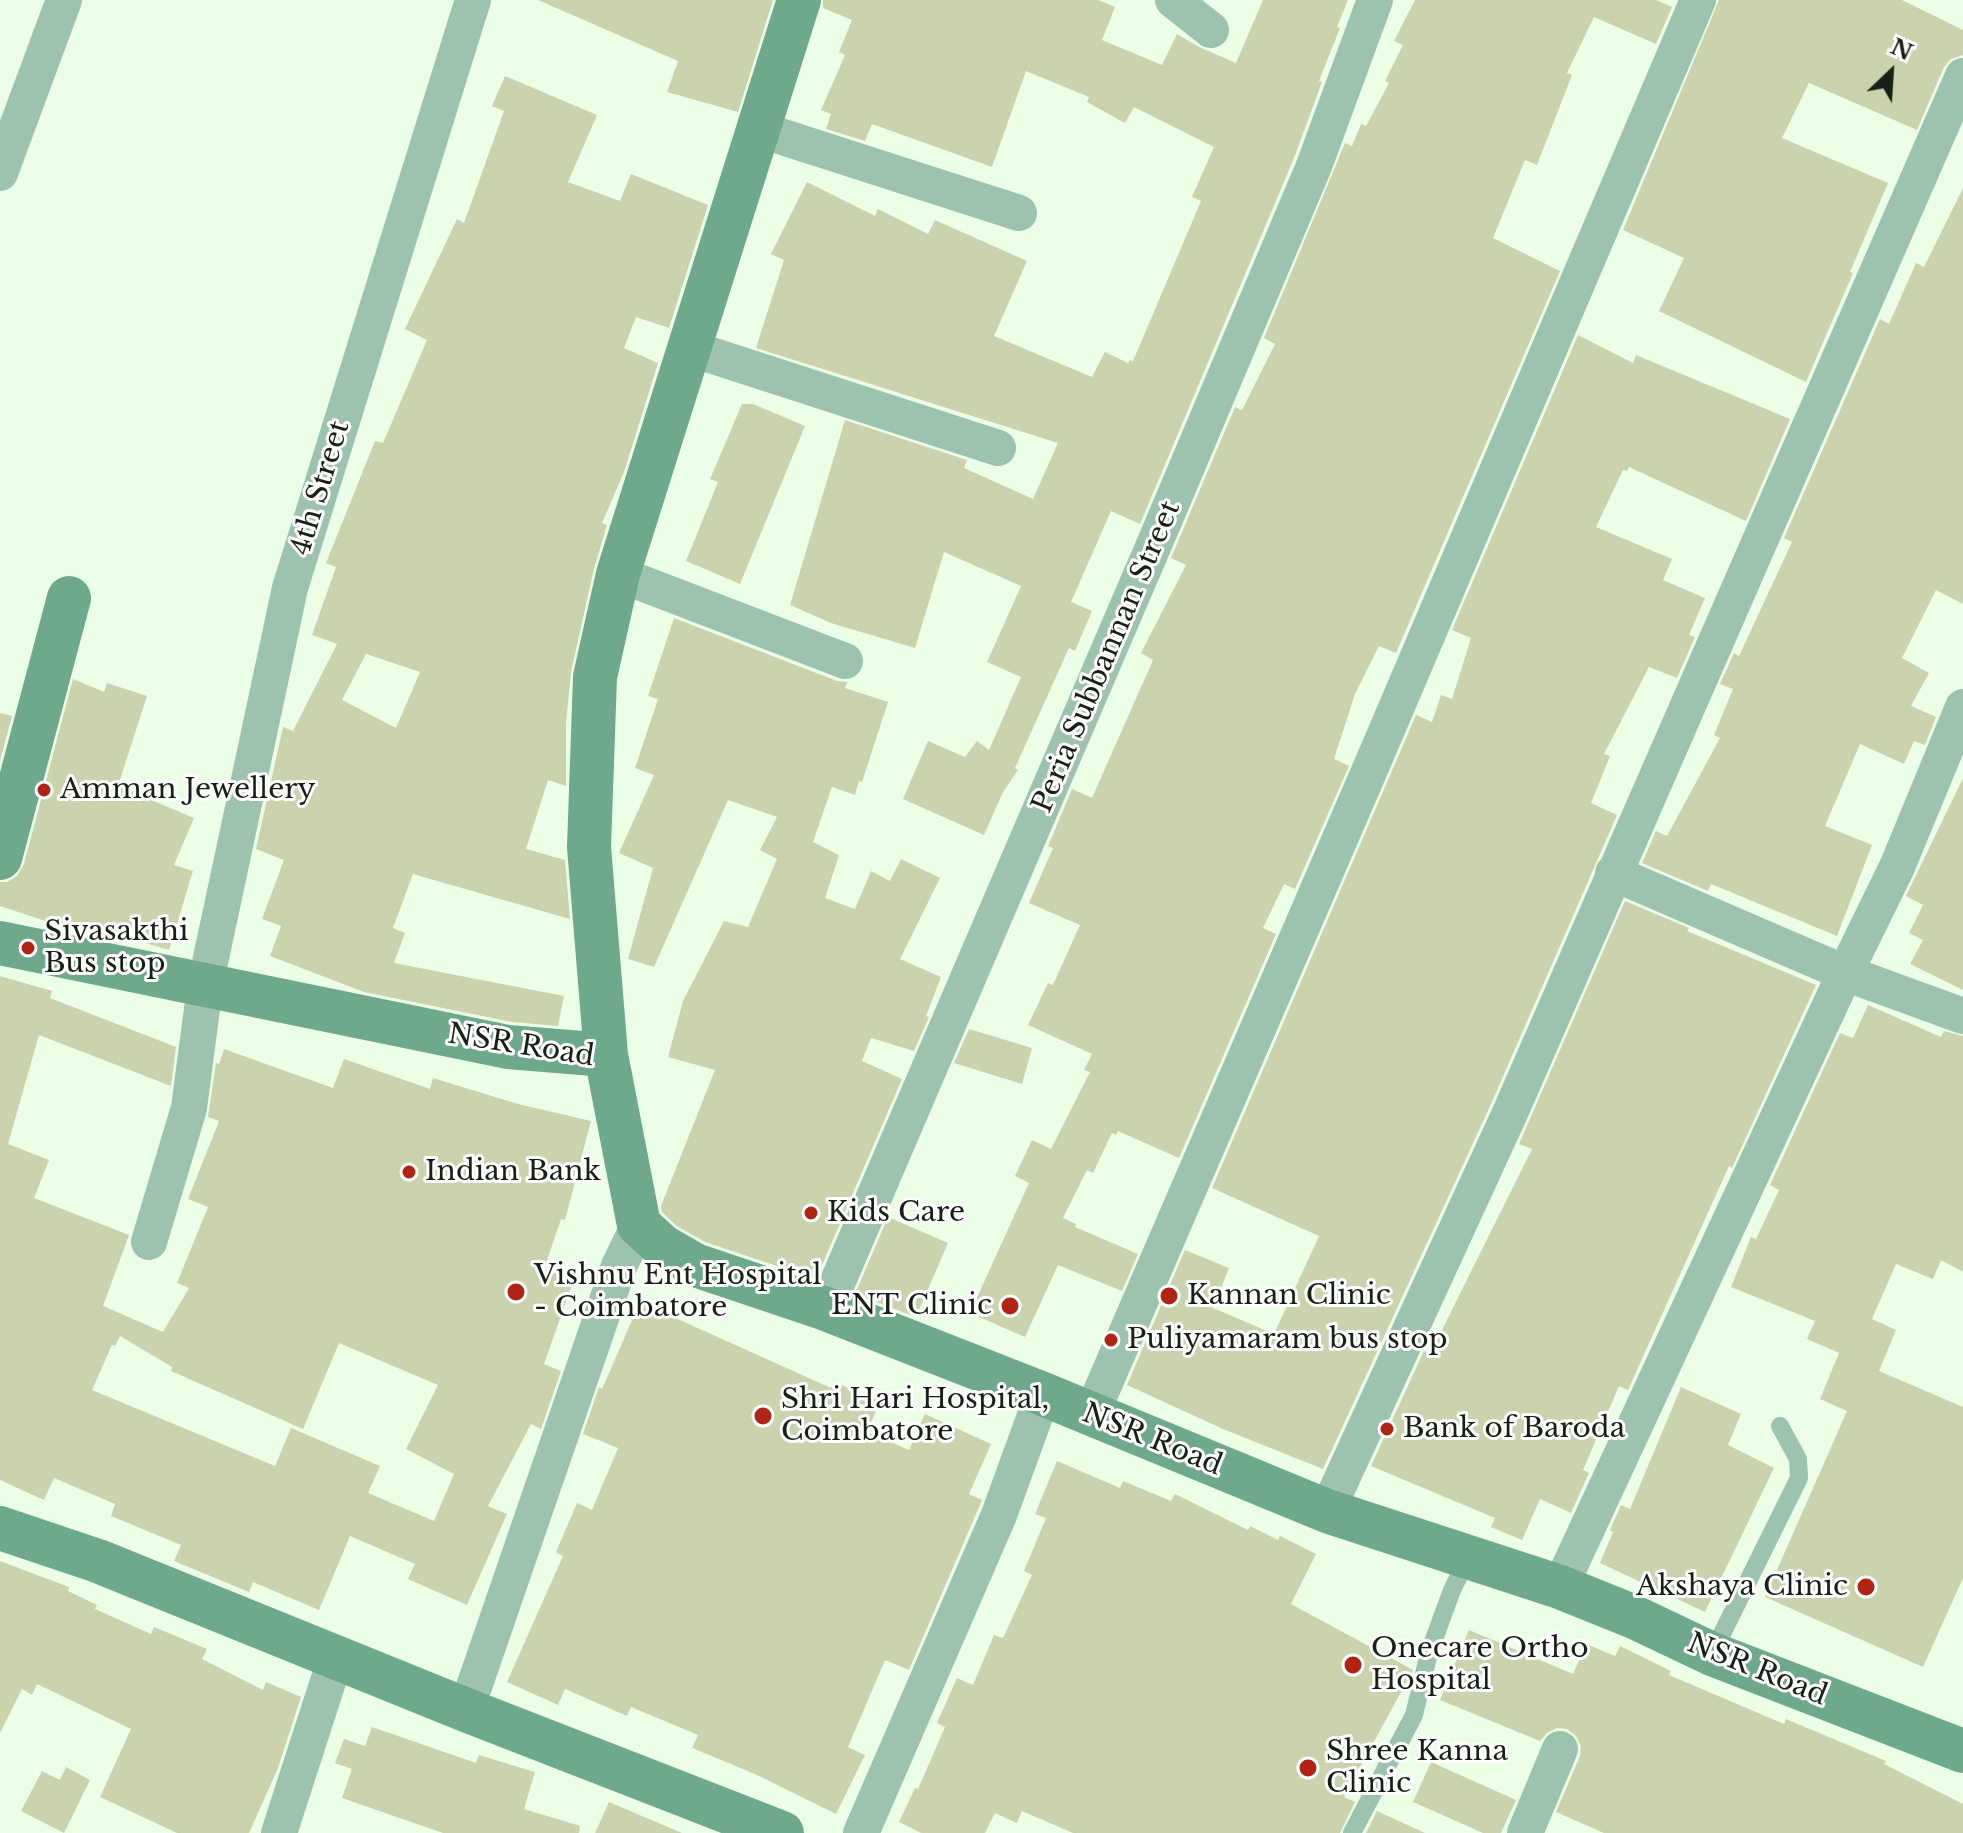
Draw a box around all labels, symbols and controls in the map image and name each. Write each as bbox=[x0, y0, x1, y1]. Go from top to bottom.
north arrow bbox=[1851, 32, 1931, 112]
text: N bbox=[1886, 33, 1916, 66]
street label: 4th Street bbox=[285, 417, 357, 559]
street label: Peria Subbannan Street bbox=[1026, 496, 1188, 818]
place label: Amman Jewellery bbox=[60, 773, 315, 807]
marker: Amman Jewellery bbox=[35, 781, 53, 799]
place label: Sivasakthi Bus stop bbox=[44, 915, 189, 981]
marker: Sivasakthi Bus stop bbox=[19, 939, 37, 957]
street label: NSR Road bbox=[445, 1018, 597, 1074]
place label: Indian Bank bbox=[425, 1155, 601, 1189]
marker: Indian Bank bbox=[400, 1163, 418, 1181]
place label: Kids Care bbox=[827, 1196, 965, 1230]
marker: Kids Care bbox=[802, 1204, 820, 1222]
place label: Vishnu Ent Hospital - Coimbatore bbox=[534, 1259, 821, 1325]
place label: Kannan Clinic bbox=[1187, 1279, 1391, 1313]
marker: Vishnu Ent Hospital - Coimbatore bbox=[505, 1281, 527, 1303]
marker: Kannan Clinic bbox=[1158, 1285, 1180, 1307]
place label: ENT Clinic bbox=[831, 1289, 992, 1323]
marker: ENT Clinic bbox=[999, 1295, 1021, 1317]
place label: Puliyamaram bus stop bbox=[1127, 1323, 1448, 1357]
marker: Puliyamaram bus stop bbox=[1102, 1331, 1120, 1349]
place label: Shri Hari Hospital, Coimbatore bbox=[781, 1383, 1049, 1449]
street label: NSR Road bbox=[1077, 1397, 1227, 1483]
marker: Shri Hari Hospital, Coimbatore bbox=[752, 1405, 774, 1427]
place label: Bank of Baroda bbox=[1403, 1412, 1625, 1446]
marker: Bank of Baroda bbox=[1378, 1420, 1396, 1438]
place label: Akshaya Clinic bbox=[1636, 1570, 1848, 1604]
marker: Akshaya Clinic bbox=[1855, 1576, 1877, 1598]
street label: NSR Road bbox=[1682, 1627, 1832, 1713]
place label: Onecare Ortho Hospital bbox=[1371, 1632, 1588, 1698]
marker: Onecare Ortho Hospital bbox=[1342, 1654, 1364, 1676]
place label: Shree Kanna Clinic bbox=[1326, 1735, 1508, 1801]
marker: Shree Kanna Clinic bbox=[1297, 1757, 1319, 1779]

